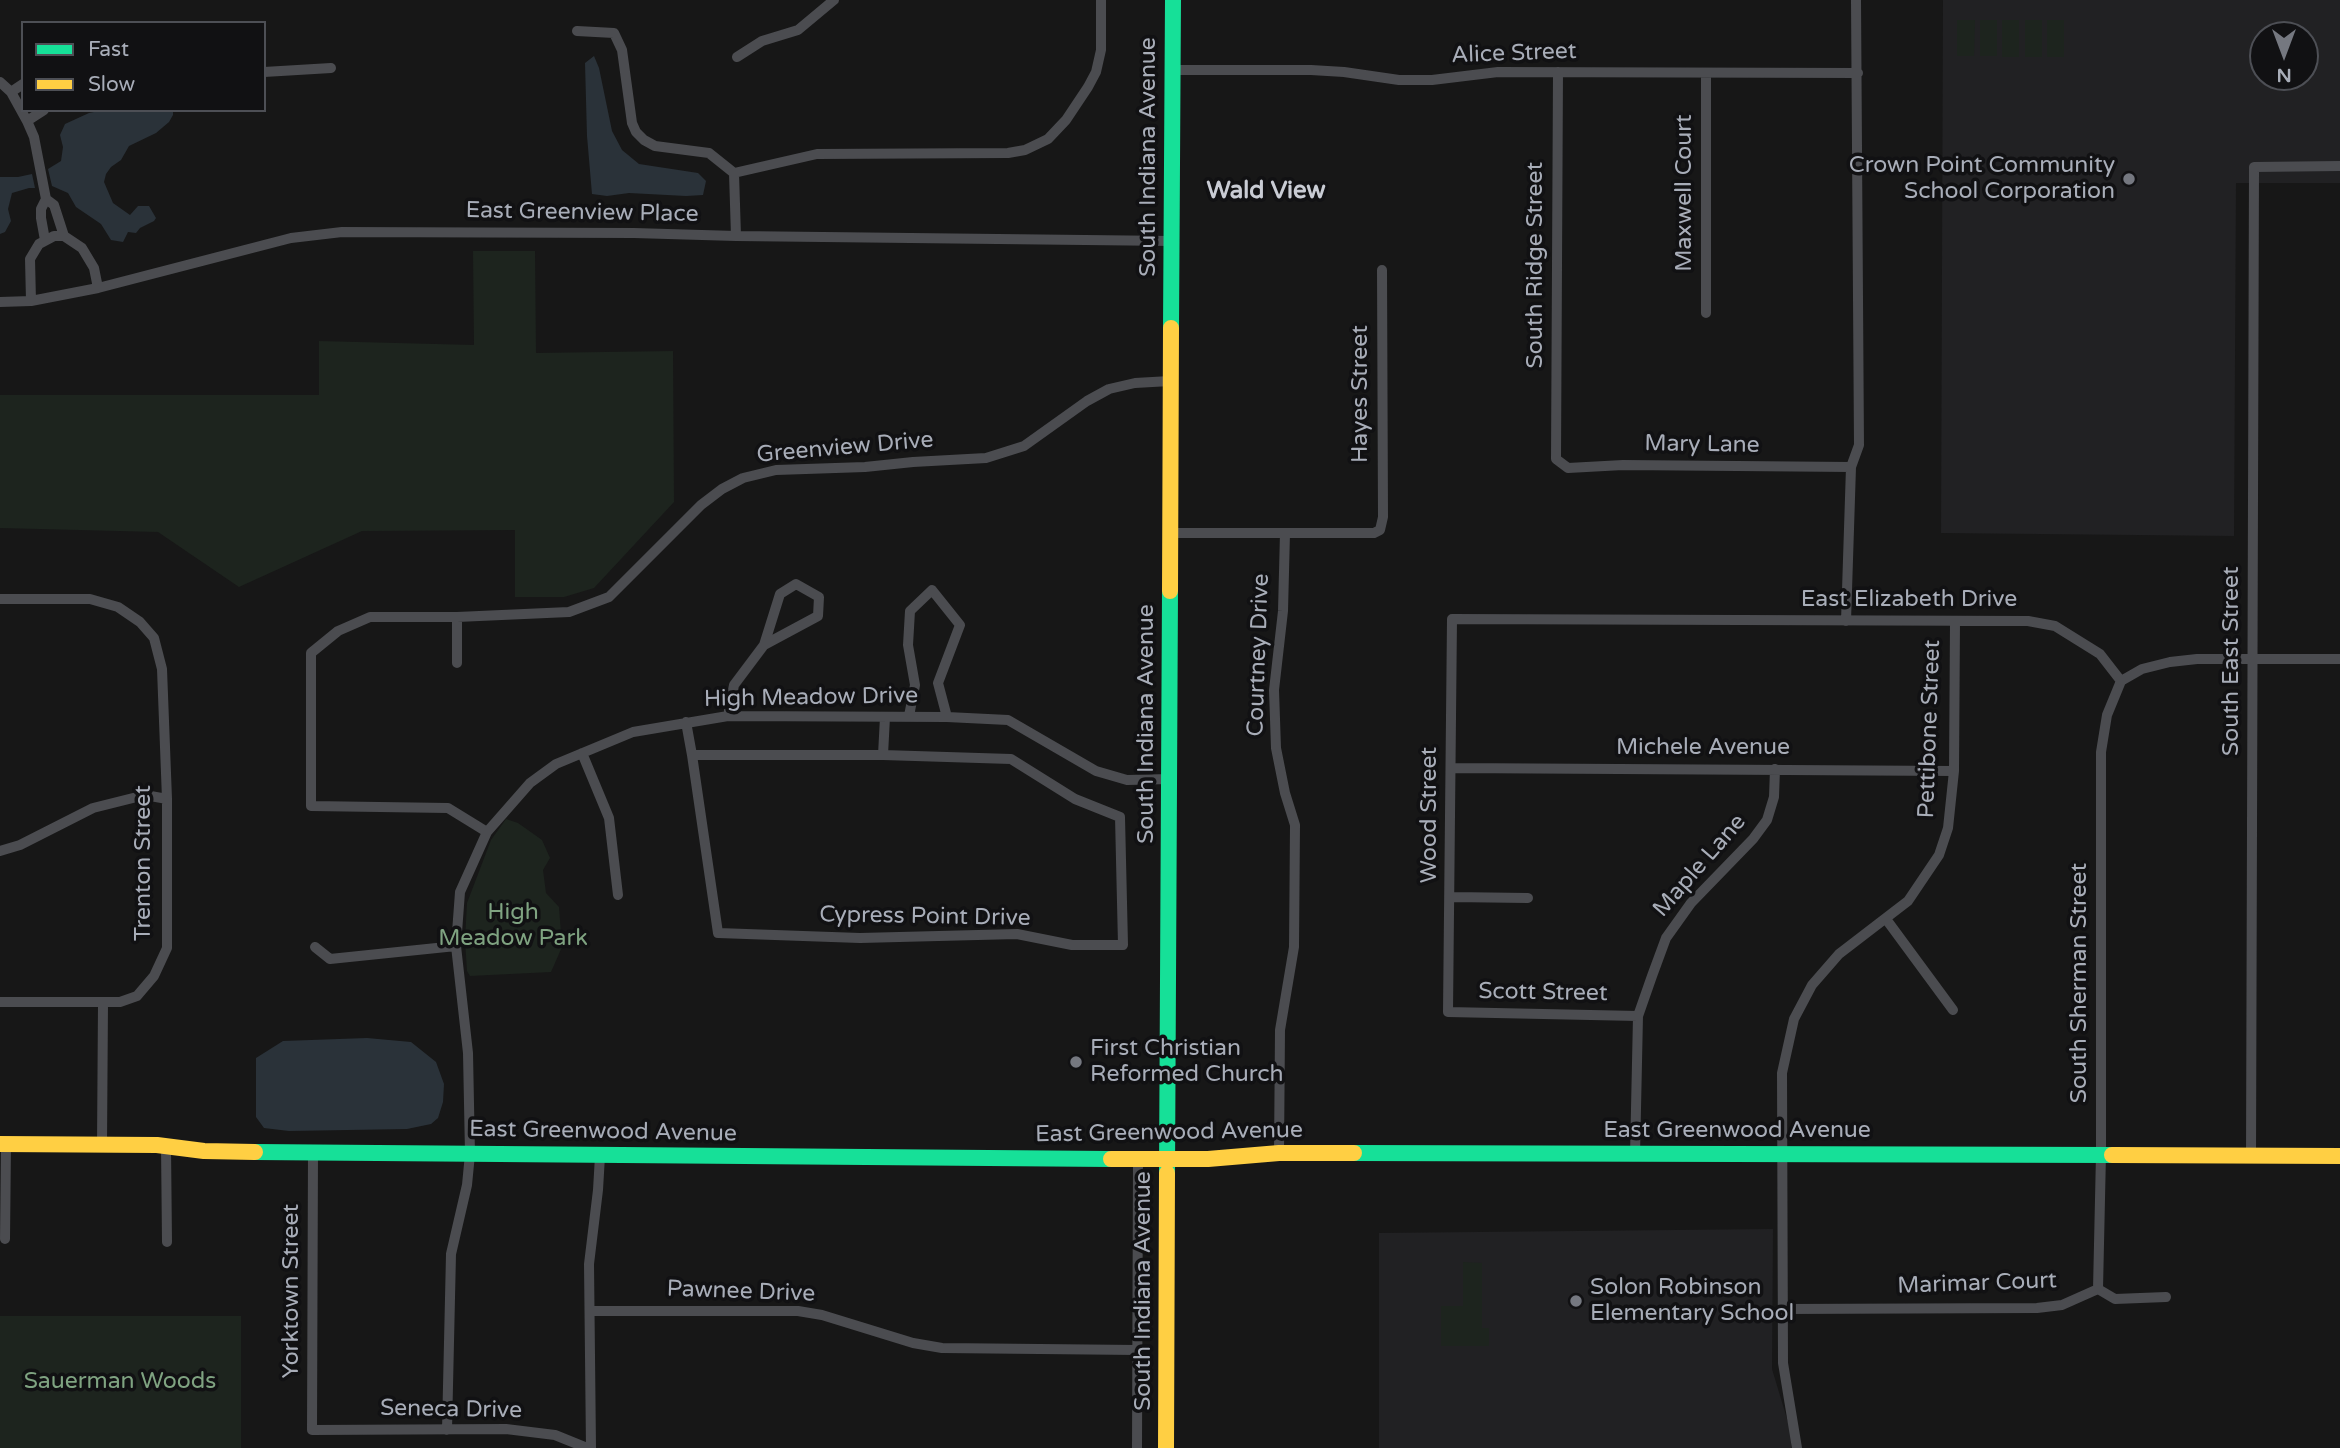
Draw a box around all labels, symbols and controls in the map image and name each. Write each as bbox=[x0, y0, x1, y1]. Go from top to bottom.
legend bbox=[21, 21, 266, 112]
north arrow bbox=[2249, 21, 2319, 91]
text: Fast bbox=[88, 37, 129, 62]
street label: South Indiana Avenue bbox=[1135, 37, 1163, 277]
street label: Alice Street bbox=[1451, 38, 1577, 70]
text: N bbox=[2276, 64, 2292, 86]
text: Slow bbox=[88, 72, 135, 97]
street label: Maxwell Court bbox=[1671, 114, 1699, 272]
place label: Crown Point Community School Corporation bbox=[1849, 152, 2115, 206]
street label: South Ridge Street bbox=[1522, 162, 1550, 368]
marker: Crown Point Community School Corporation bbox=[2121, 171, 2137, 187]
district label: Wald View bbox=[1206, 178, 1326, 206]
street label: East Greenview Place bbox=[465, 197, 699, 229]
street label: Hayes Street bbox=[1347, 325, 1375, 463]
street label: Greenview Drive bbox=[755, 427, 935, 469]
street label: Mary Lane bbox=[1644, 430, 1760, 460]
street label: South East Street bbox=[2218, 566, 2246, 756]
street label: Courtney Drive bbox=[1242, 573, 1276, 737]
street label: East Elizabeth Drive bbox=[1801, 586, 2017, 614]
street label: South Indiana Avenue bbox=[1133, 604, 1161, 844]
street label: Pettibone Street bbox=[1913, 639, 1947, 819]
street label: High Meadow Drive bbox=[704, 682, 918, 714]
street label: Michele Avenue bbox=[1616, 734, 1790, 762]
street label: Wood Street bbox=[1416, 747, 1444, 883]
street label: Trenton Street bbox=[130, 785, 158, 941]
street label: Maple Lane bbox=[1648, 809, 1752, 923]
street label: South Sherman Street bbox=[2066, 863, 2094, 1103]
park label: High Meadow Park bbox=[438, 899, 588, 953]
street label: Cypress Point Drive bbox=[819, 901, 1031, 933]
street label: Scott Street bbox=[1478, 978, 1608, 1008]
place label: First Christian Reformed Church bbox=[1090, 1035, 1284, 1089]
marker: First Christian Reformed Church bbox=[1068, 1054, 1084, 1070]
street label: East Greenwood Avenue bbox=[469, 1116, 737, 1148]
street label: East Greenwood Avenue bbox=[1035, 1117, 1303, 1149]
street label: East Greenwood Avenue bbox=[1603, 1117, 1871, 1145]
street label: South Indiana Avenue bbox=[1130, 1171, 1158, 1411]
street label: Yorktown Street bbox=[278, 1204, 306, 1378]
street label: Marimar Court bbox=[1897, 1267, 2057, 1301]
place label: Solon Robinson Elementary School bbox=[1590, 1274, 1794, 1328]
street label: Pawnee Drive bbox=[666, 1276, 816, 1308]
marker: Solon Robinson Elementary School bbox=[1568, 1293, 1584, 1309]
park label: Sauerman Woods bbox=[24, 1368, 216, 1396]
street label: Seneca Drive bbox=[380, 1395, 522, 1425]

